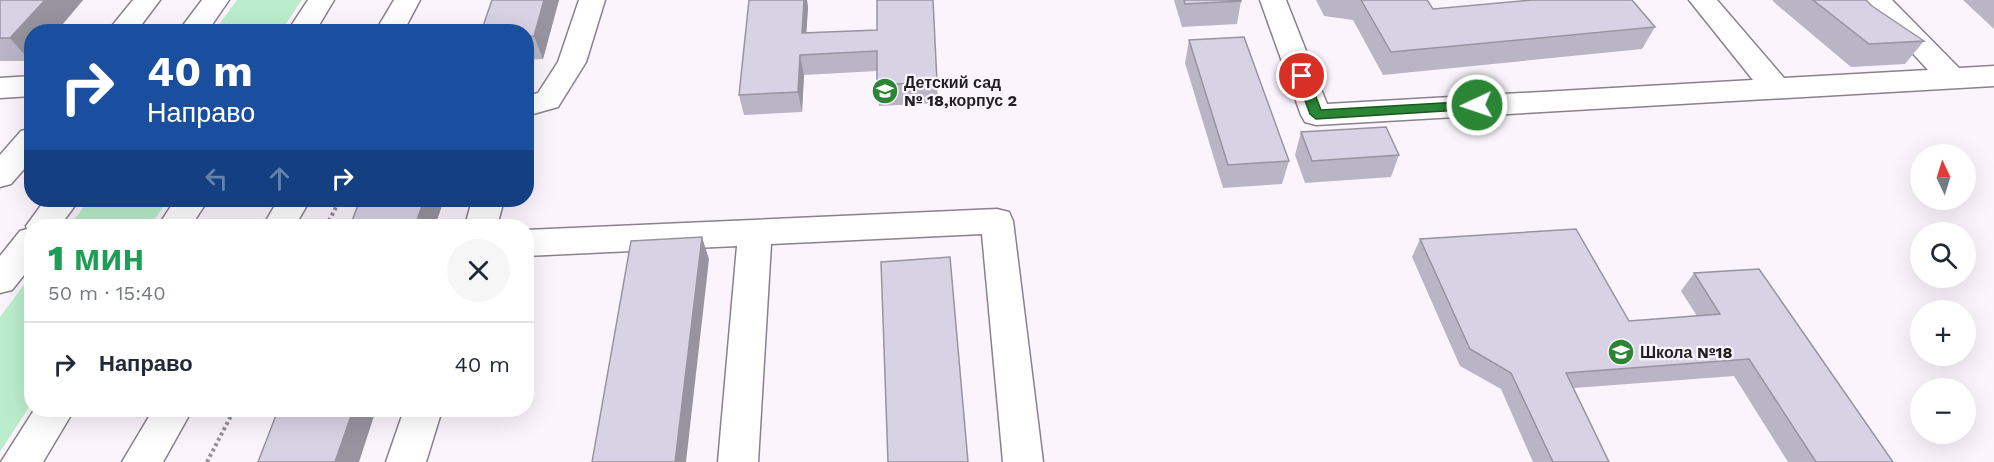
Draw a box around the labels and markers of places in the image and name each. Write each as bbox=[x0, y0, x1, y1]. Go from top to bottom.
pin bbox=[1276, 50, 1327, 101]
place label: Детский сад № 18,корпус 2 bbox=[904, 73, 1017, 110]
school or university icon: Детский сад № 18,корпус 2 bbox=[870, 76, 900, 106]
school or university icon: Школа №18 bbox=[1606, 337, 1636, 367]
place label: Школа №18 bbox=[1640, 343, 1732, 362]

